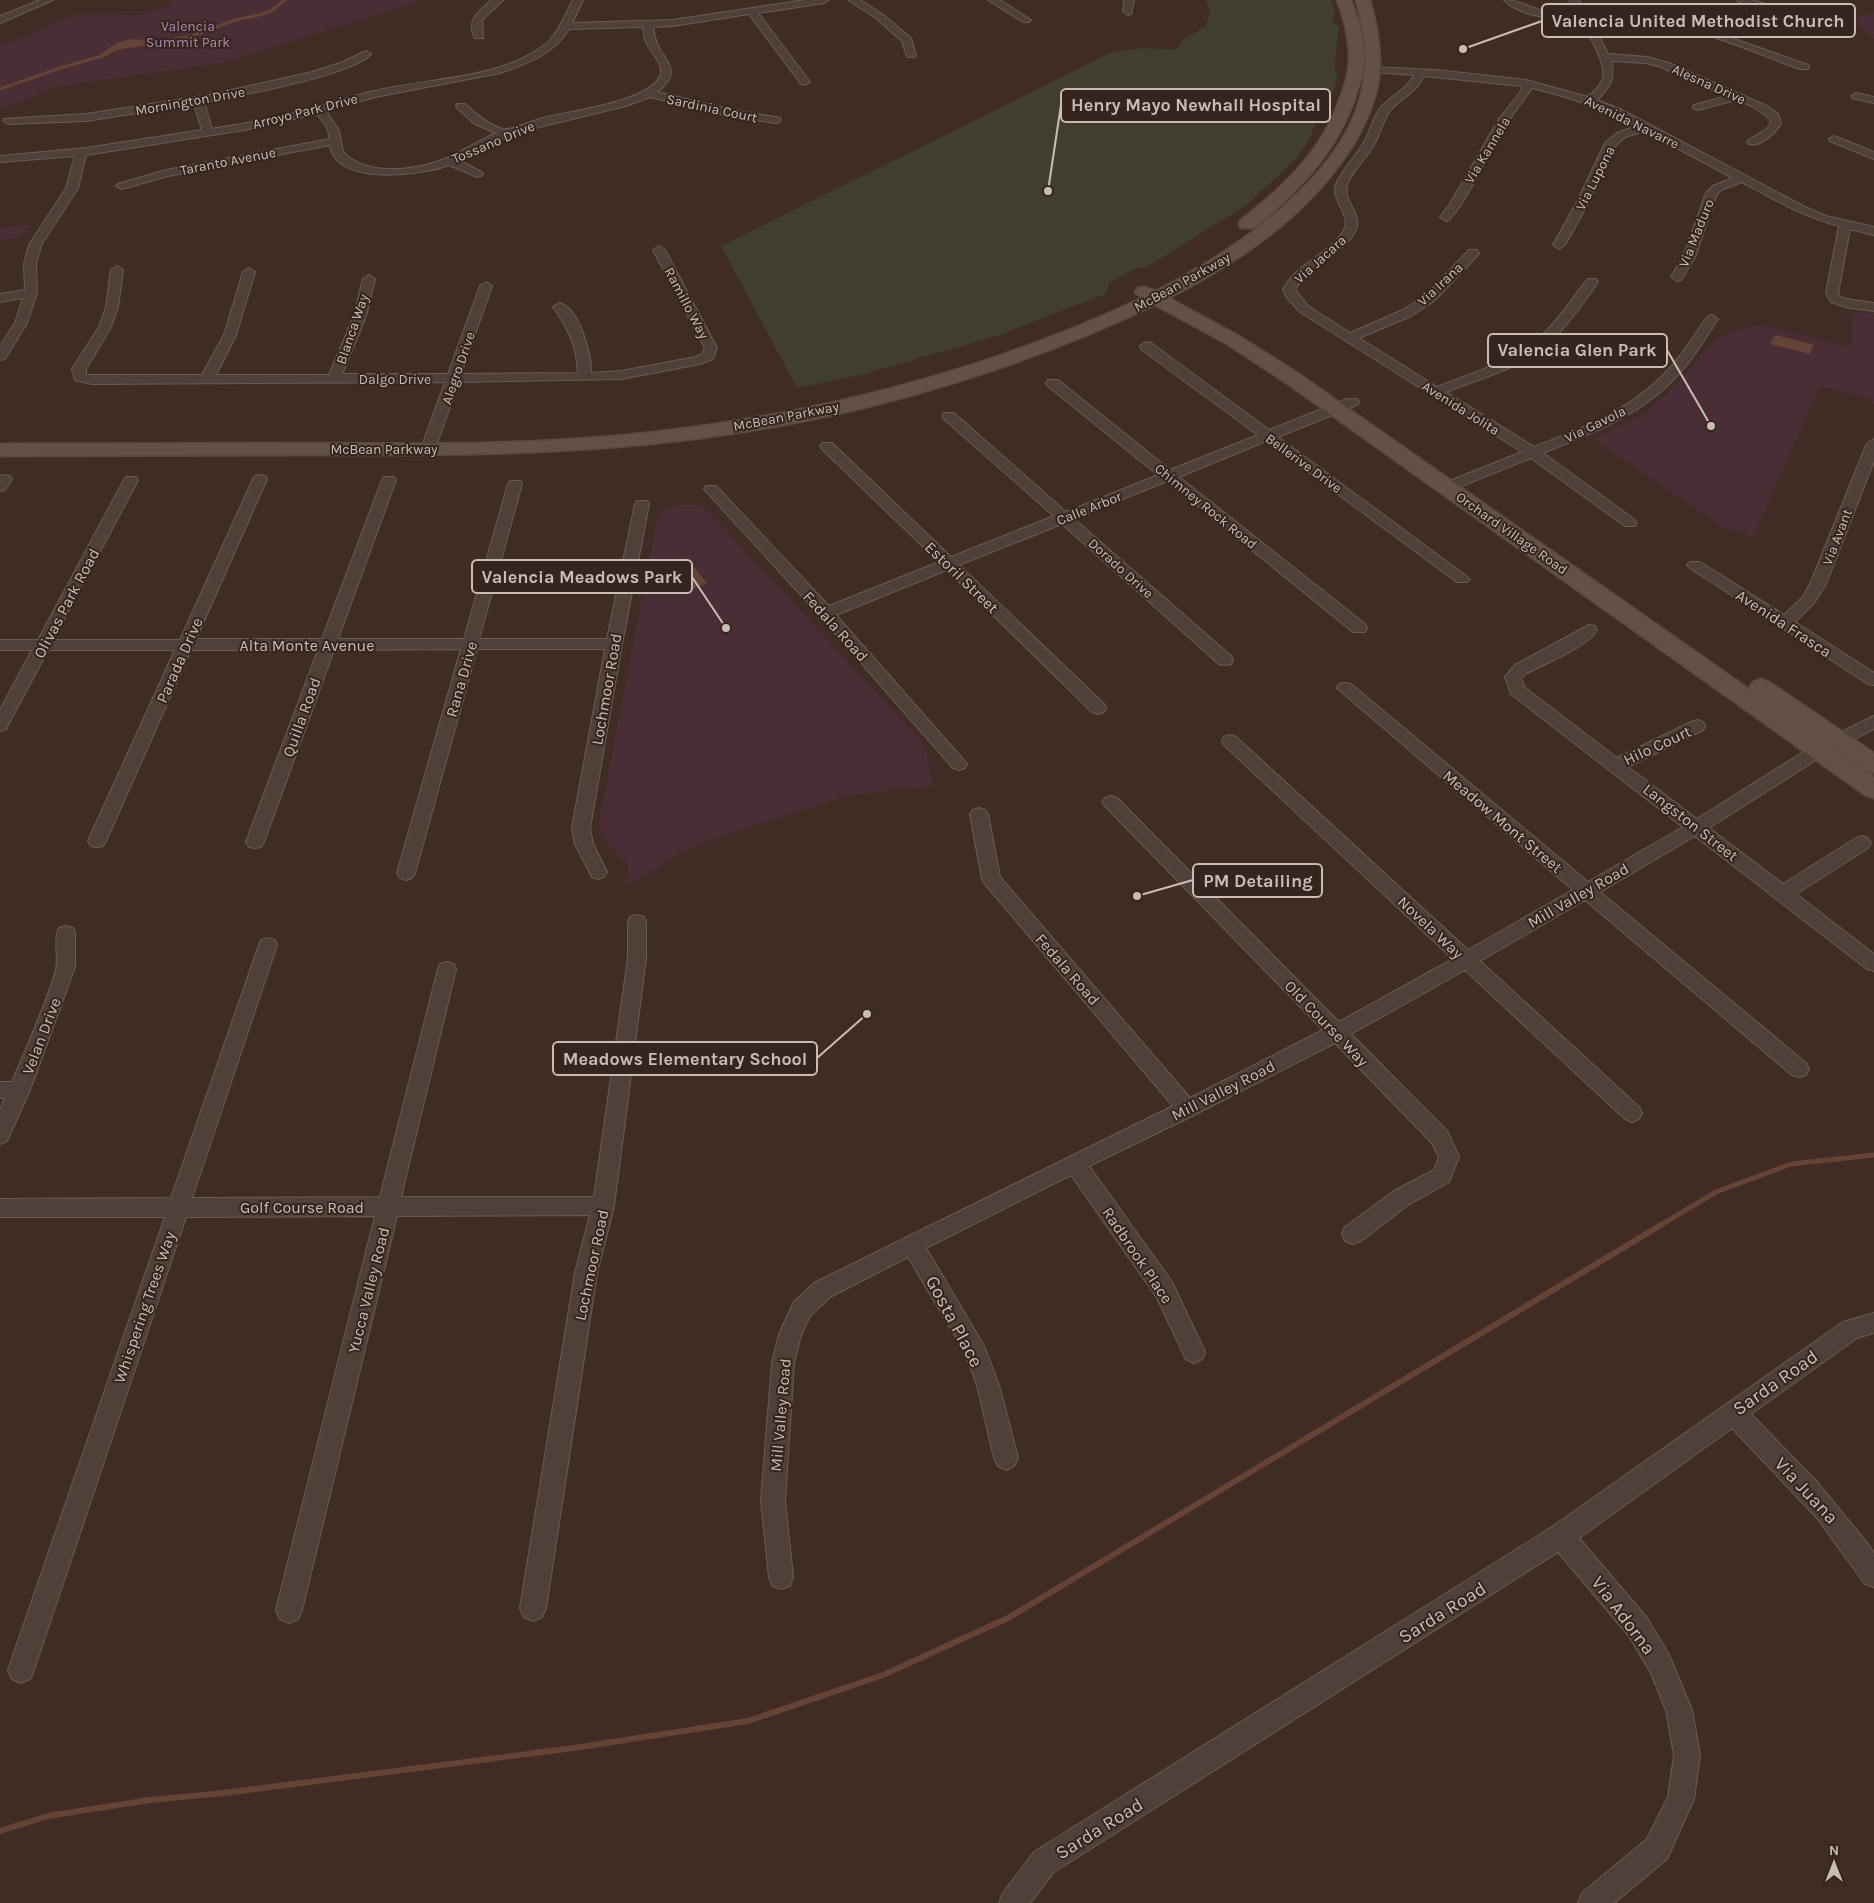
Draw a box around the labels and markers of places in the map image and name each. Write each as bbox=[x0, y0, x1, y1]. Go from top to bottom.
callout: Valencia United Methodist Church bbox=[1542, 4, 1855, 37]
callout: Henry Mayo Newhall Hospital bbox=[1061, 89, 1330, 122]
callout: Valencia Glen Park bbox=[1488, 334, 1667, 367]
callout: Valencia Meadows Park bbox=[472, 560, 692, 593]
callout: PM Detailing bbox=[1193, 864, 1322, 897]
callout: Meadows Elementary School bbox=[553, 1042, 817, 1075]

